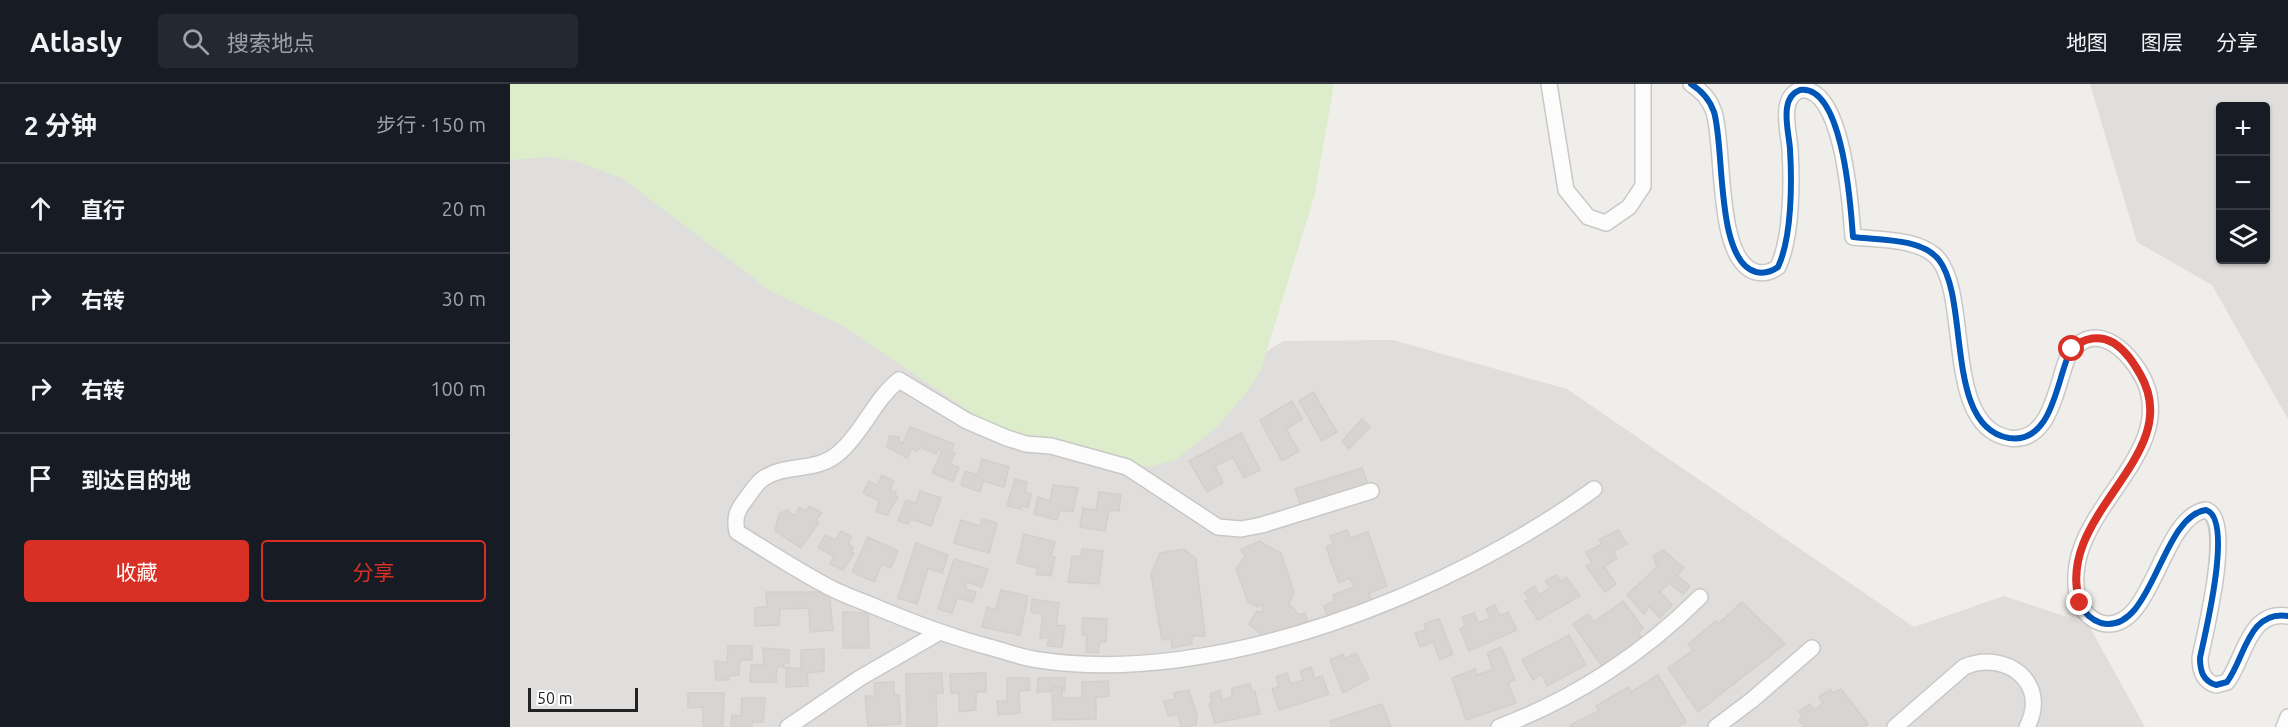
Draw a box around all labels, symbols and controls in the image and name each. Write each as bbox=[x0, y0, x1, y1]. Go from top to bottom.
search box bbox=[158, 14, 578, 68]
icon: search bbox=[179, 25, 212, 58]
text: Atlasly bbox=[30, 26, 122, 57]
text: 搜索地点 bbox=[227, 30, 315, 55]
text: 地图 bbox=[2066, 30, 2108, 54]
text: 图层 bbox=[2141, 30, 2183, 54]
text: 分享 bbox=[2216, 30, 2258, 54]
map controls bbox=[2216, 102, 2270, 264]
button: + bbox=[2216, 102, 2270, 156]
text: 2 分钟 bbox=[24, 111, 97, 140]
text: 步行 · 150 m bbox=[376, 113, 486, 136]
button: − bbox=[2216, 156, 2270, 210]
icon: ahead bbox=[24, 192, 57, 225]
text: 直行 bbox=[81, 197, 125, 222]
text: 20 m bbox=[442, 197, 486, 220]
button: layers bbox=[2216, 210, 2270, 264]
icon: right bbox=[24, 282, 57, 315]
text: 右转 bbox=[81, 287, 125, 312]
text: 30 m bbox=[442, 287, 486, 310]
route start bbox=[2058, 335, 2084, 361]
icon: right bbox=[24, 372, 57, 405]
text: 右转 bbox=[81, 377, 125, 402]
text: 100 m bbox=[430, 377, 486, 400]
icon: arrive bbox=[24, 462, 57, 495]
text: 到达目的地 bbox=[81, 467, 191, 492]
button: 收藏 bbox=[24, 540, 249, 602]
button: 分享 bbox=[261, 540, 486, 602]
route end bbox=[2066, 589, 2092, 615]
scale bar bbox=[528, 685, 638, 712]
text: 50 m bbox=[537, 689, 573, 707]

